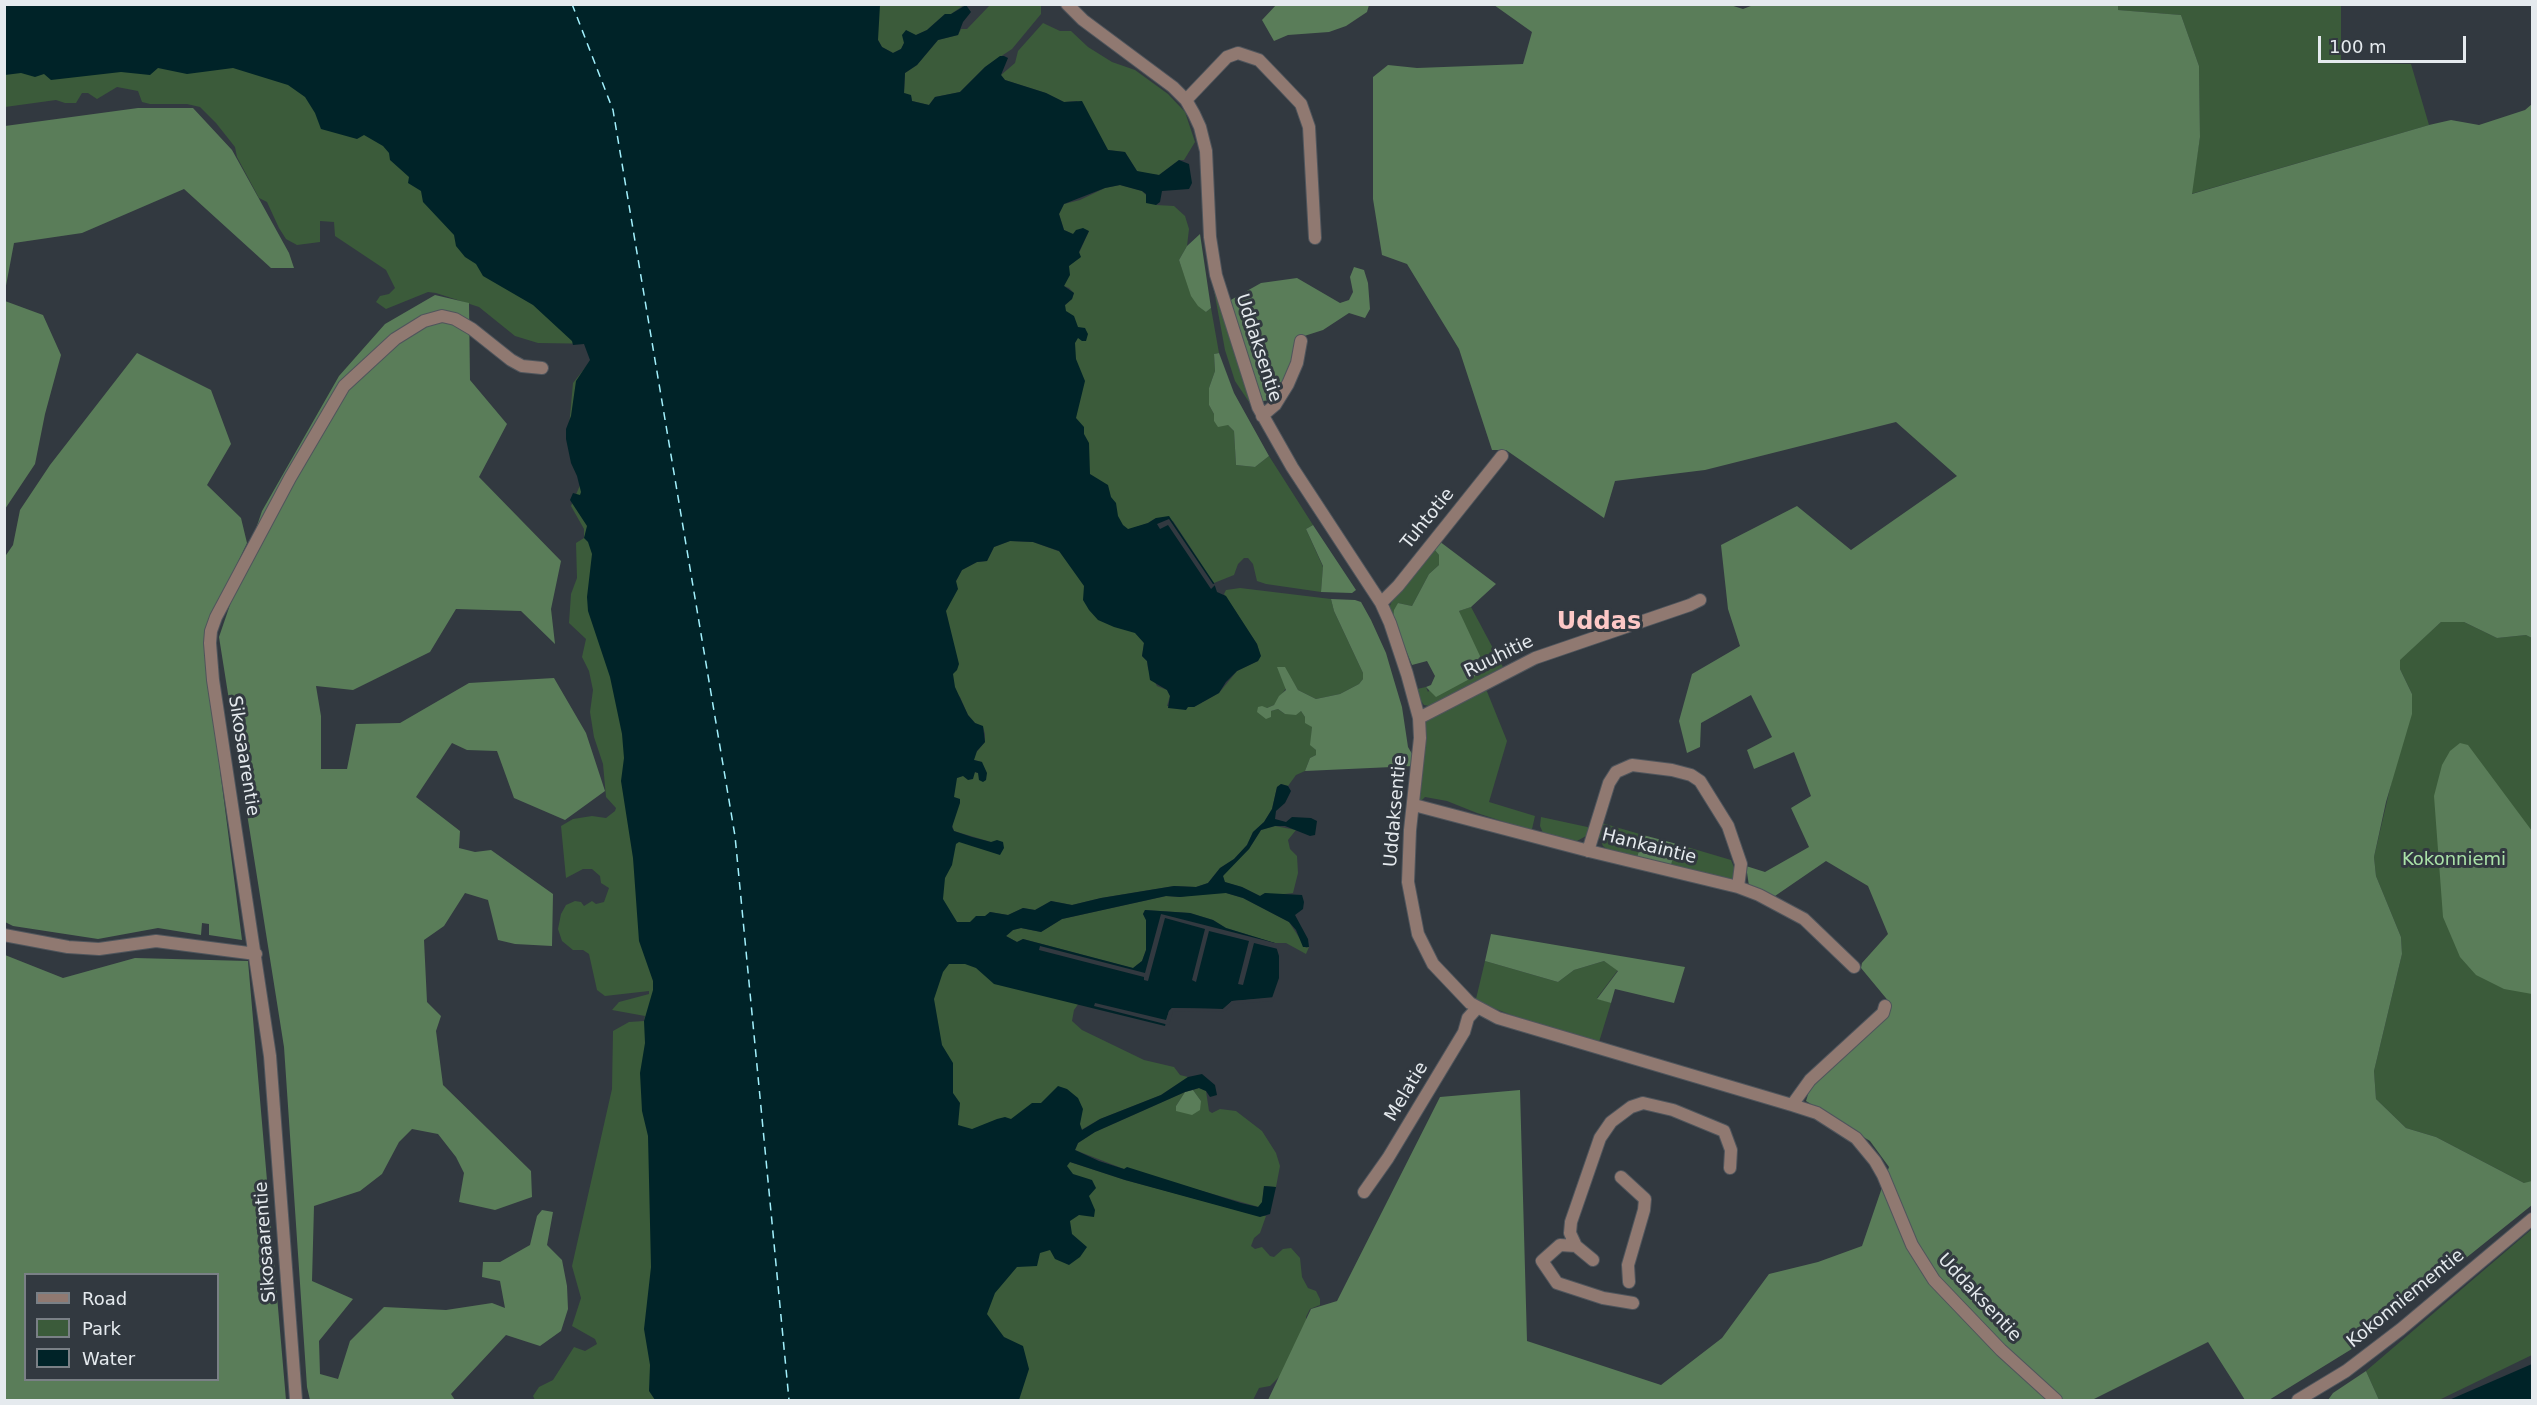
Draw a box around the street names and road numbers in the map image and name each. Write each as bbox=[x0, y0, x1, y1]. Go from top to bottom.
street label: Uddaksentie bbox=[1230, 291, 1286, 405]
street label: Tuhtotie bbox=[1397, 484, 1459, 554]
street label: Ruuhitie bbox=[1461, 631, 1537, 683]
street label: Sikosaarentie bbox=[223, 694, 263, 818]
street label: Uddaksentie bbox=[1380, 754, 1412, 868]
street label: Hankaintie bbox=[1599, 825, 1699, 869]
street label: Melatie bbox=[1381, 1058, 1433, 1126]
street label: Sikosaarentie bbox=[251, 1181, 281, 1303]
street label: Kokonniementie bbox=[2343, 1245, 2469, 1353]
street label: Uddaksentie bbox=[1933, 1250, 2025, 1346]

